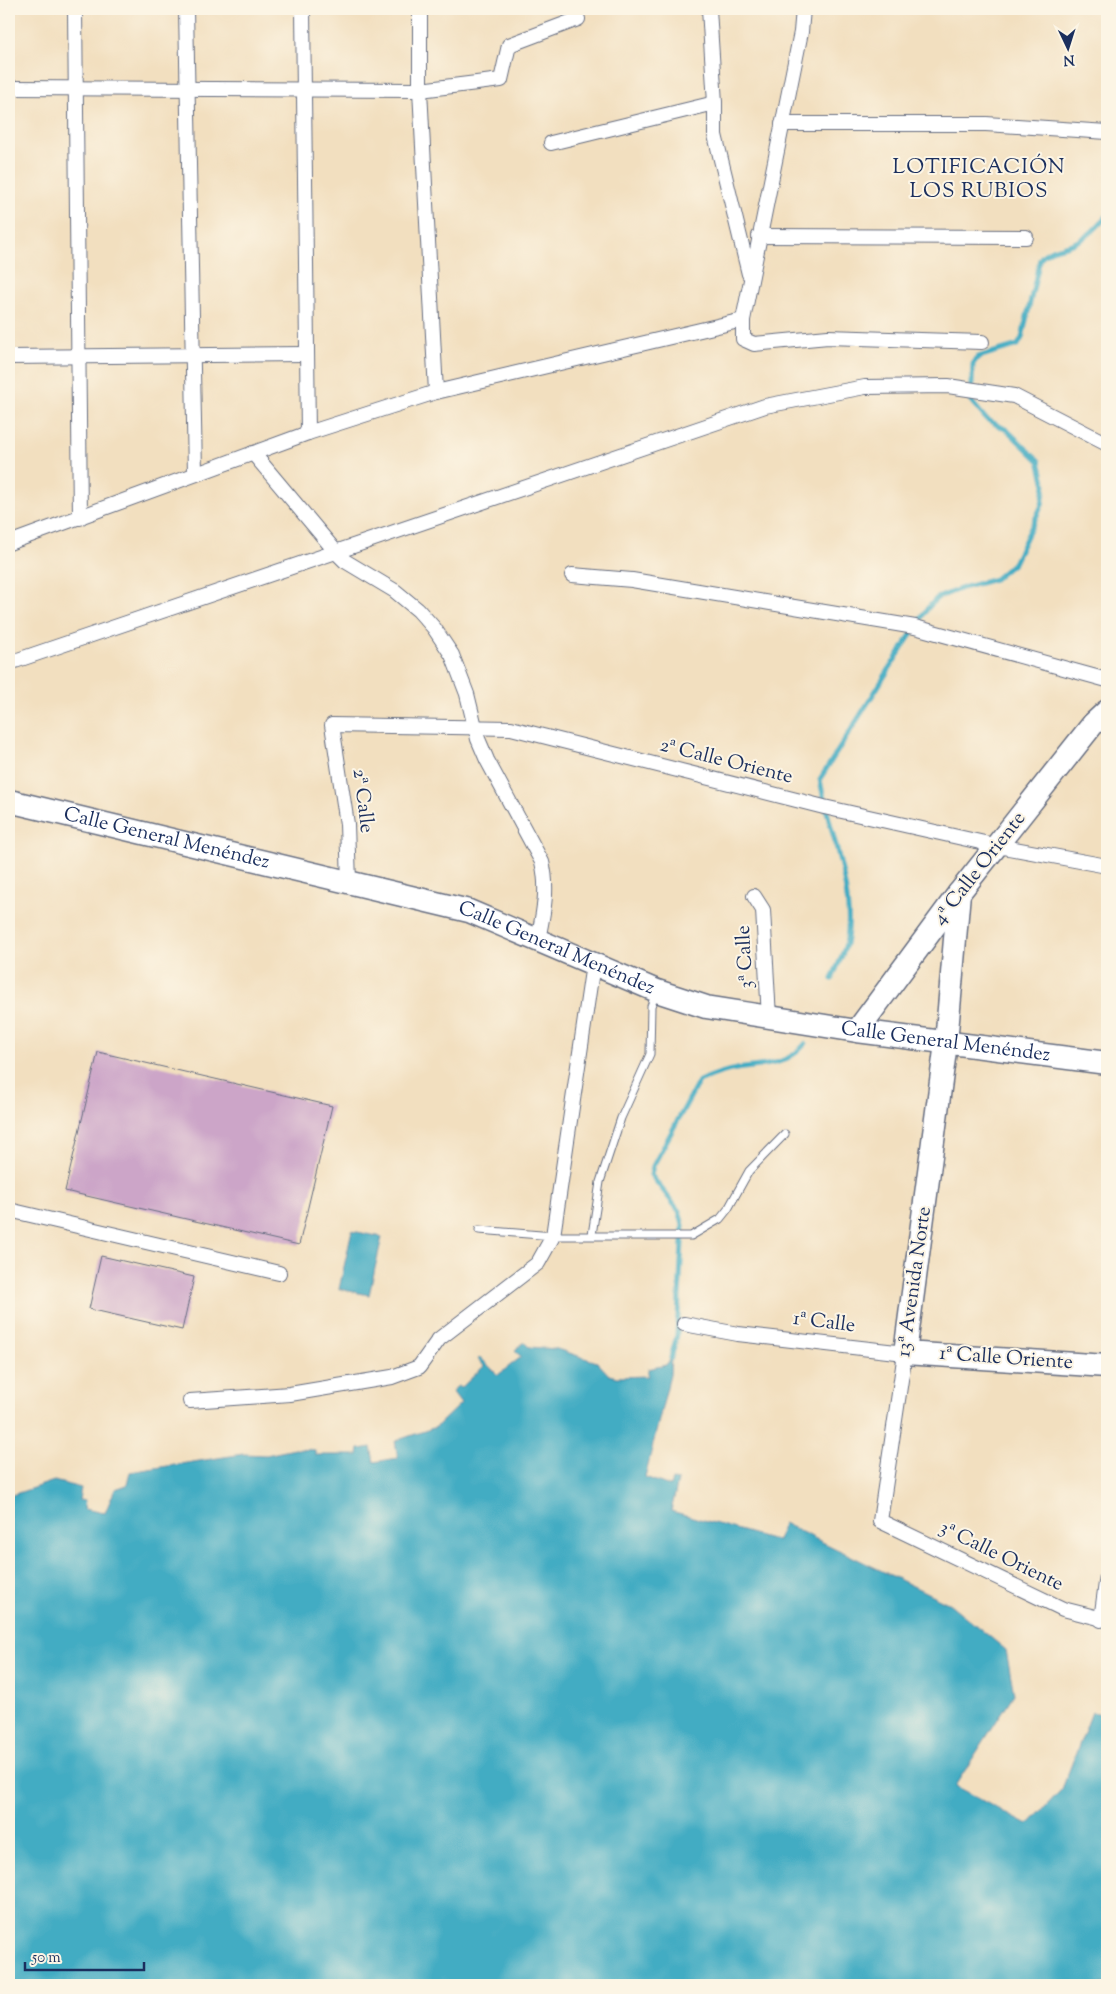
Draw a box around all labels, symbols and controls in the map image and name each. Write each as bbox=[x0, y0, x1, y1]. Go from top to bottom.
north arrow bbox=[1044, 22, 1094, 72]
text: N bbox=[1062, 49, 1075, 69]
district label: LOTIFICACIÓN LOS RUBIOS bbox=[893, 153, 1066, 207]
street label: 2ª Calle Oriente bbox=[656, 731, 796, 793]
street label: 2ª Calle bbox=[344, 767, 380, 835]
street label: Calle General Menéndez bbox=[61, 800, 272, 877]
street label: 4ª Calle Oriente bbox=[926, 806, 1034, 932]
street label: Calle General Menéndez bbox=[455, 894, 659, 1003]
street label: 3ª Calle bbox=[730, 925, 762, 989]
street label: Calle General Menéndez bbox=[839, 1014, 1052, 1070]
street label: 13ª Avenida Norte bbox=[890, 1205, 940, 1359]
street label: 1ª Calle bbox=[791, 1305, 857, 1341]
street label: 1ª Calle Oriente bbox=[938, 1340, 1074, 1378]
street label: 3ª Calle Oriente bbox=[934, 1514, 1068, 1600]
scale bar bbox=[25, 1939, 144, 1971]
text: 50 m bbox=[31, 1948, 61, 1969]

